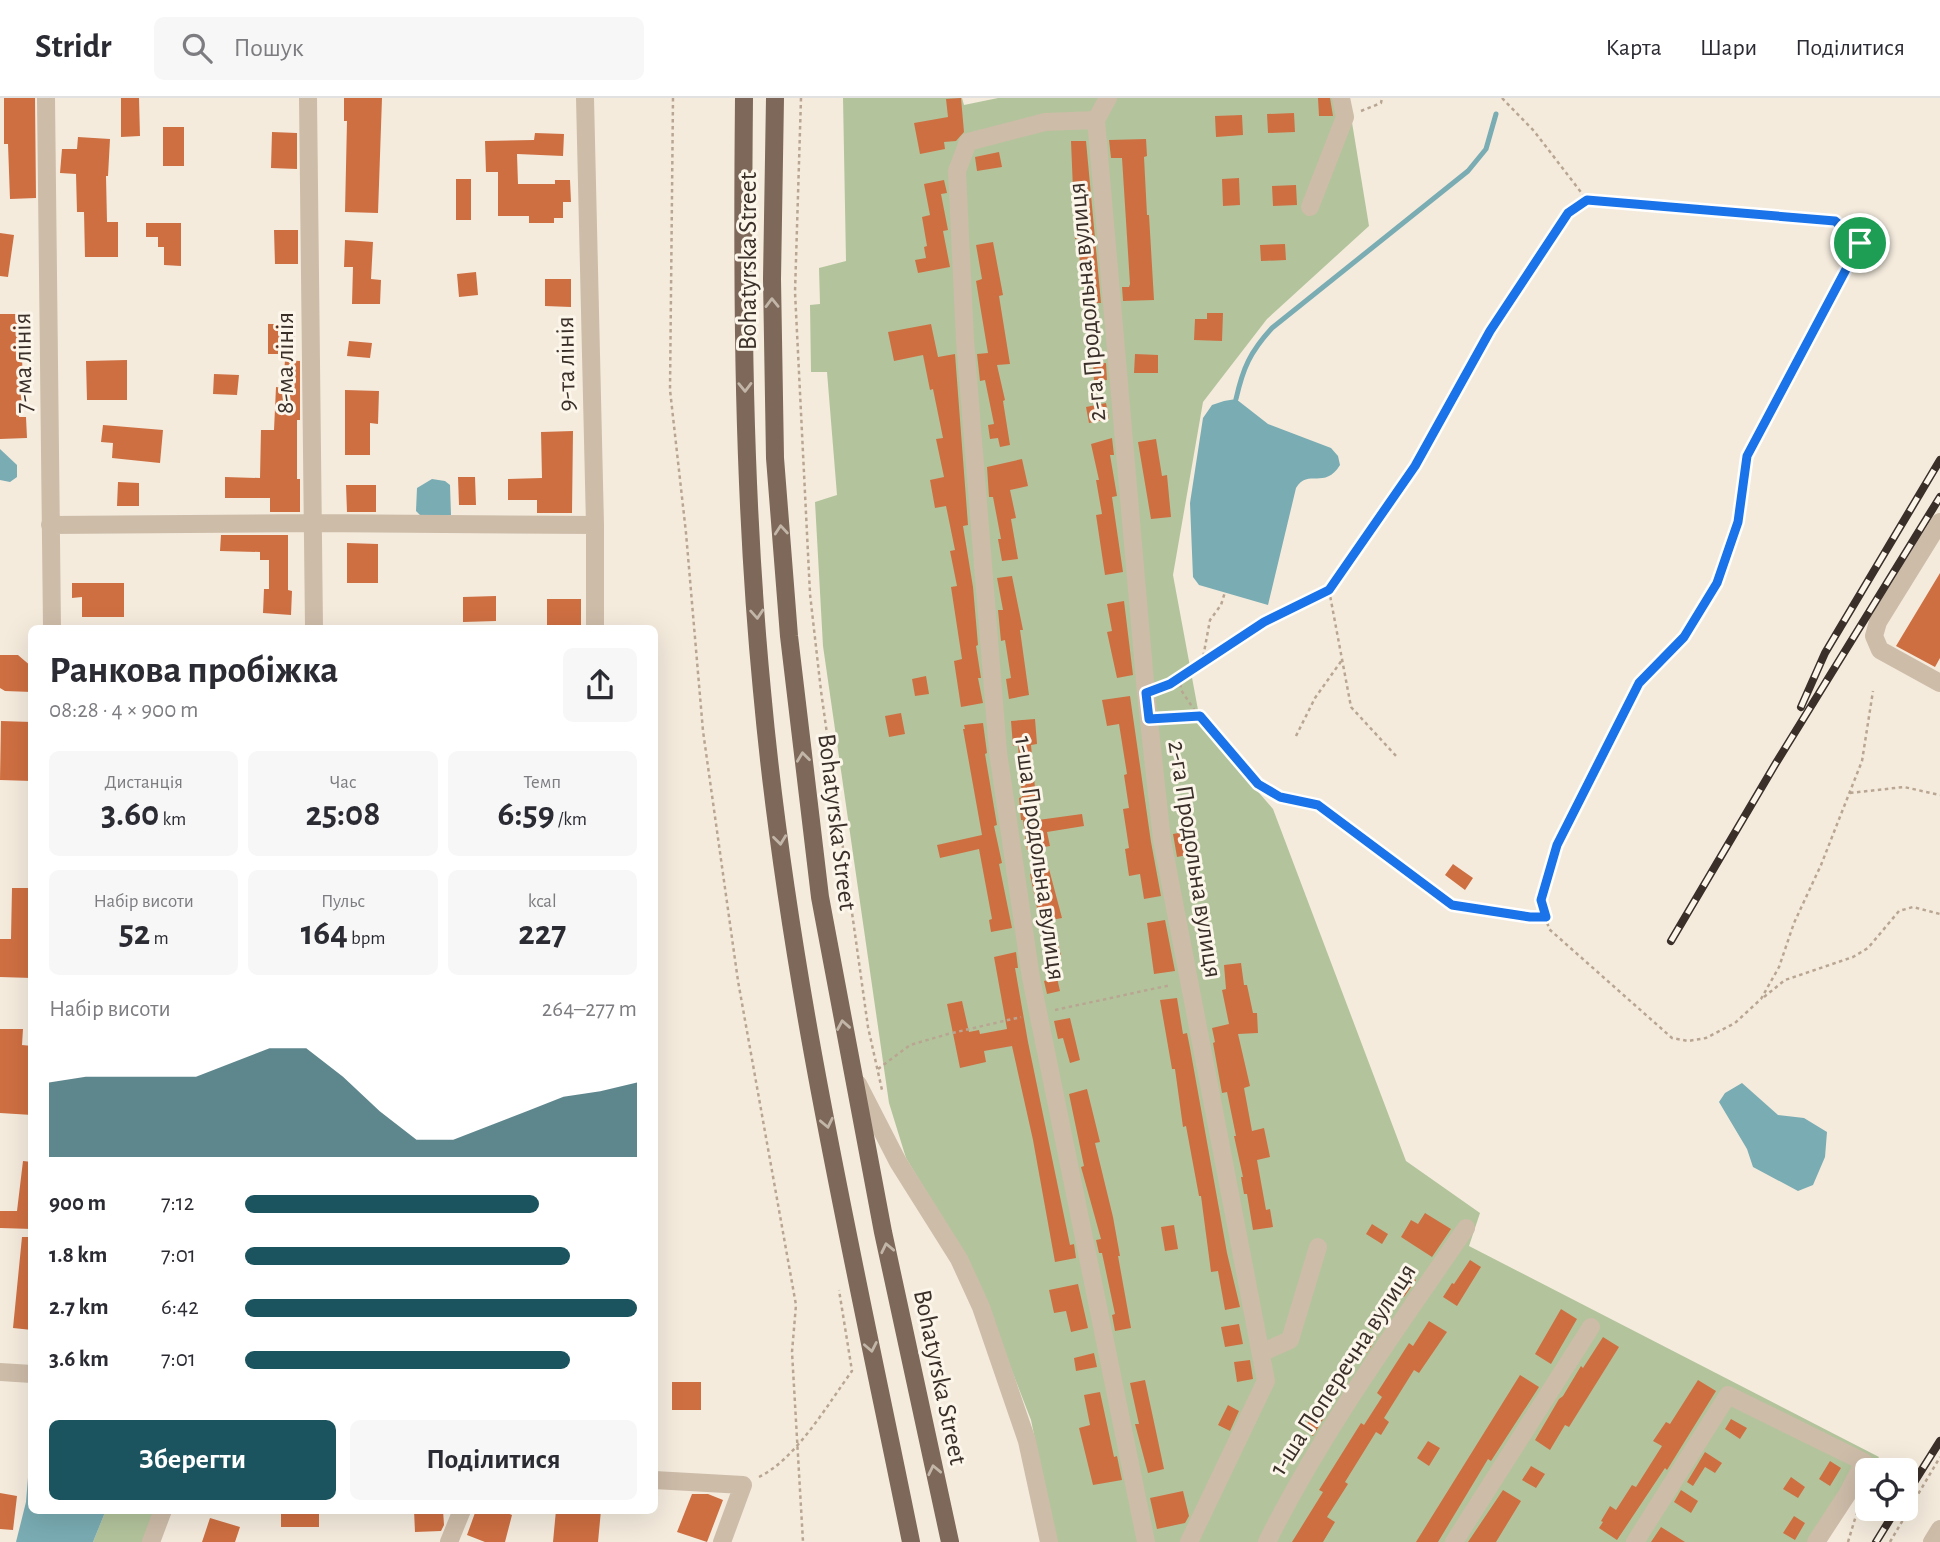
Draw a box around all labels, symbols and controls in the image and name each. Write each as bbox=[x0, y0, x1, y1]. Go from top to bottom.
search box bbox=[154, 17, 644, 80]
icon: search bbox=[178, 29, 216, 67]
text: Stridr bbox=[35, 31, 112, 64]
text: Пошук bbox=[234, 35, 304, 61]
text: Карта bbox=[1605, 36, 1662, 60]
text: Шари bbox=[1700, 36, 1757, 60]
text: Поділитися bbox=[1795, 36, 1905, 60]
street label: Bohatyrska Street bbox=[735, 172, 761, 350]
street label: 2-га Продольна вулиця bbox=[1064, 181, 1110, 423]
pin bbox=[1830, 213, 1890, 273]
icon: arrive bbox=[1841, 224, 1879, 262]
one-way arrow bbox=[765, 297, 780, 308]
street label: 7-ма лінія bbox=[9, 312, 37, 414]
street label: 8-ма лінія bbox=[272, 312, 298, 414]
street label: 9-та лінія bbox=[552, 316, 580, 412]
one-way arrow bbox=[737, 382, 753, 392]
one-way arrow bbox=[774, 524, 789, 535]
one-way arrow bbox=[749, 609, 764, 620]
button: share bbox=[563, 648, 637, 722]
text: Ранкова пробіжка bbox=[49, 652, 338, 690]
text: 08:28 · 4 × 900 m bbox=[49, 699, 199, 722]
street label: Bohatyrska Street bbox=[813, 732, 861, 912]
street label: 1-ша Продольна вулиця bbox=[1010, 734, 1070, 982]
street label: 2-га Продольна вулиця bbox=[1163, 739, 1227, 980]
one-way arrow bbox=[796, 751, 811, 762]
text: Дистанція bbox=[104, 773, 183, 792]
text: Час bbox=[329, 773, 357, 792]
text: Темп bbox=[523, 773, 561, 792]
text: 3.60 bbox=[101, 797, 159, 832]
text: 25:08 bbox=[305, 797, 381, 832]
text: 6:59 bbox=[498, 797, 555, 832]
text: km bbox=[159, 810, 186, 829]
text: /km bbox=[555, 810, 587, 829]
one-way arrow bbox=[773, 834, 788, 846]
text: Набір висоти bbox=[93, 892, 194, 911]
text: Пульс bbox=[321, 892, 365, 911]
text: kcal bbox=[528, 892, 557, 911]
text: 52 bbox=[119, 916, 150, 951]
text: 164 bbox=[301, 916, 348, 951]
text: 227 bbox=[518, 916, 566, 951]
text: m bbox=[150, 929, 169, 948]
text: bpm bbox=[348, 929, 385, 948]
text: Набір висоти bbox=[49, 998, 171, 1021]
text: 264–277 m bbox=[542, 998, 637, 1021]
one-way arrow bbox=[836, 1019, 851, 1030]
one-way arrow bbox=[818, 1117, 833, 1129]
text: 900 m bbox=[49, 1192, 106, 1215]
text: 7:12 bbox=[161, 1192, 194, 1215]
one-way arrow bbox=[880, 1242, 895, 1254]
text: 1.8 km bbox=[49, 1244, 107, 1267]
text: 7:01 bbox=[161, 1244, 196, 1267]
street label: 1-ша Поперечна вулиця bbox=[1265, 1259, 1421, 1480]
street label: Bohatyrska Street bbox=[909, 1287, 971, 1467]
text: 2.7 km bbox=[49, 1296, 108, 1319]
text: 6:42 bbox=[161, 1296, 199, 1319]
one-way arrow bbox=[863, 1341, 878, 1353]
text: 3.6 km bbox=[49, 1348, 109, 1371]
text: 7:01 bbox=[161, 1348, 196, 1371]
button: Зберегти bbox=[49, 1420, 336, 1500]
button: Поділитися bbox=[350, 1420, 637, 1500]
map controls bbox=[1855, 1458, 1918, 1521]
button: locate bbox=[1855, 1458, 1918, 1521]
one-way arrow bbox=[928, 1464, 943, 1476]

